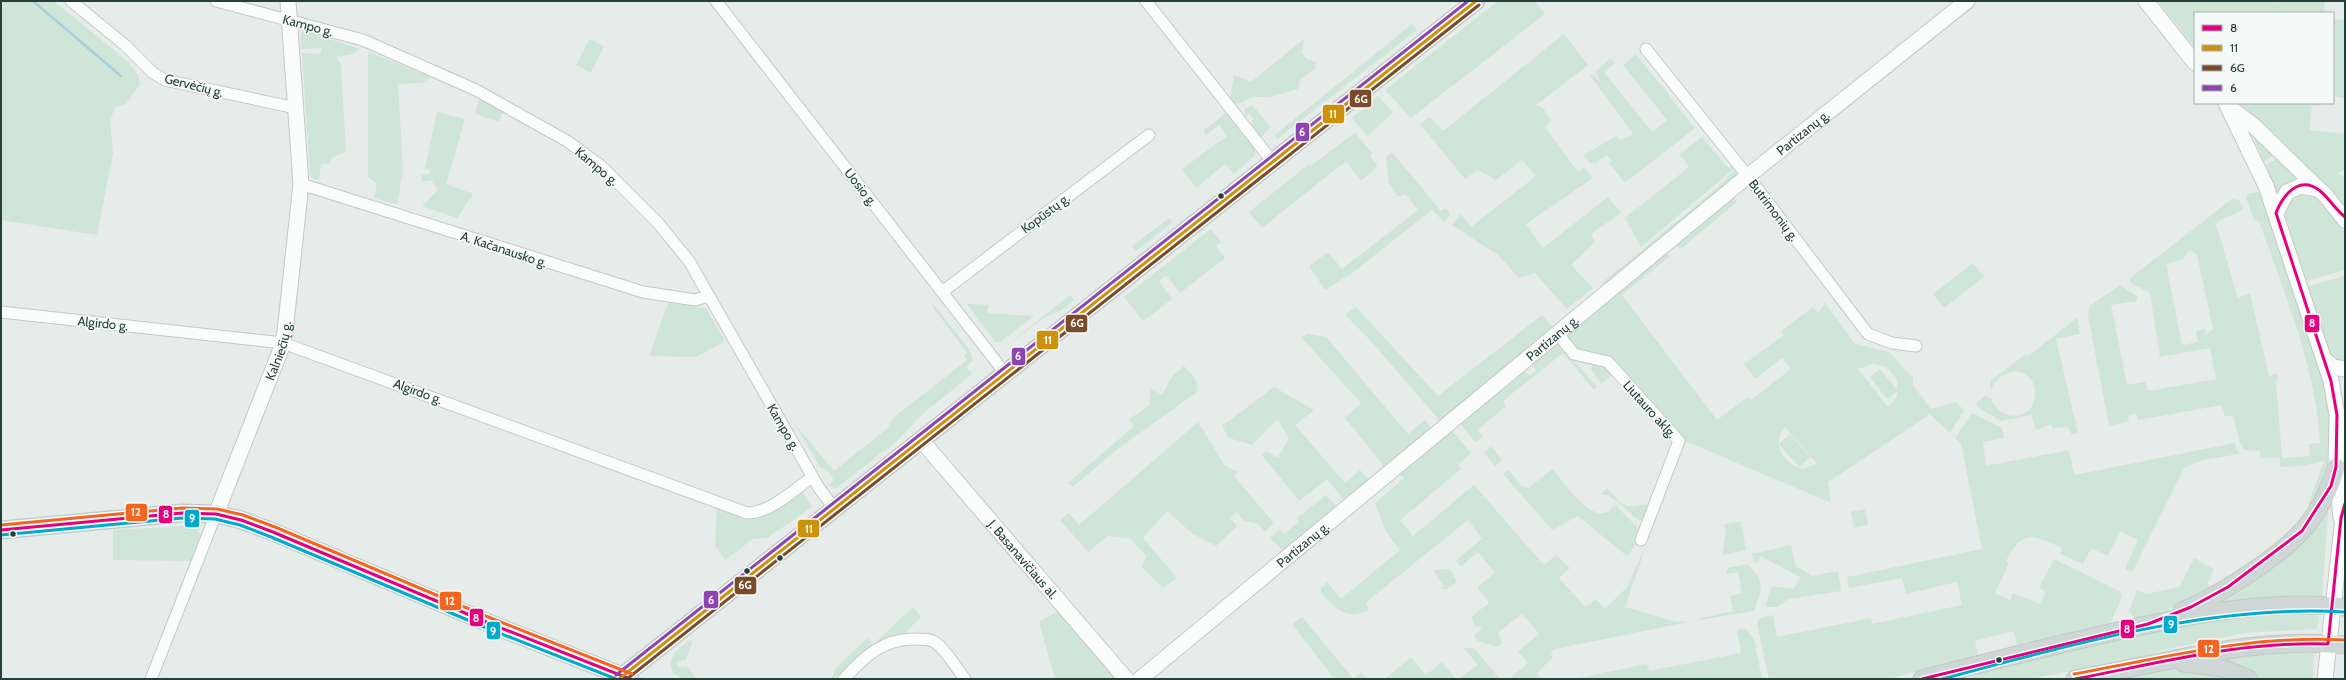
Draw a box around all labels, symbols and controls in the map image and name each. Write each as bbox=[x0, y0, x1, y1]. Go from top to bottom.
street label: Kampo g. bbox=[281, 11, 335, 39]
legend bbox=[2194, 12, 2334, 104]
text: 8 bbox=[2230, 20, 2237, 35]
text: 11 bbox=[2230, 40, 2238, 55]
text: 6G bbox=[2230, 60, 2245, 75]
street label: Gervėčių g. bbox=[163, 70, 225, 100]
text: 6 bbox=[2230, 80, 2237, 95]
line badge: 6G bbox=[1349, 89, 1372, 108]
text: 6G bbox=[1354, 92, 1368, 106]
line badge: 11 bbox=[1322, 104, 1345, 124]
street label: Partizanų g. bbox=[1773, 106, 1833, 158]
text: 11 bbox=[1329, 107, 1337, 121]
line badge: 6 bbox=[1295, 122, 1310, 142]
text: 6 bbox=[1299, 125, 1305, 139]
street label: Kampo g. bbox=[572, 143, 622, 189]
street label: Uosio g. bbox=[841, 165, 881, 209]
street label: Butrimonių g. bbox=[1746, 176, 1803, 244]
street label: Kopūstų g. bbox=[1017, 189, 1073, 236]
unlabelled marker bbox=[1216, 191, 1226, 201]
street label: A. Kačanausko g. bbox=[459, 228, 549, 271]
street label: Partizanų g. bbox=[1523, 311, 1582, 364]
street label: Algirdo g. bbox=[77, 312, 129, 334]
line badge: 6G bbox=[1065, 314, 1088, 333]
line badge: 8 bbox=[2304, 314, 2320, 333]
text: 6G bbox=[1070, 316, 1084, 330]
text: 8 bbox=[2309, 316, 2316, 330]
street label: Kalniečių g. bbox=[262, 320, 294, 382]
line badge: 11 bbox=[1036, 330, 1059, 350]
text: 11 bbox=[1044, 333, 1052, 347]
line badge: 6 bbox=[1011, 347, 1026, 366]
text: 6 bbox=[1015, 349, 1021, 363]
street label: Algirdo g. bbox=[391, 375, 445, 407]
street label: Liutauro aklg. bbox=[1620, 377, 1680, 441]
street label: Kampo g. bbox=[764, 401, 804, 454]
line badge: 12 bbox=[125, 503, 148, 522]
text: 12 bbox=[131, 505, 141, 519]
line badge: 8 bbox=[158, 505, 173, 524]
text: 8 bbox=[163, 507, 170, 521]
line badge: 9 bbox=[184, 509, 200, 528]
text: 9 bbox=[189, 511, 195, 525]
street label: J. Basanavičiaus al. bbox=[984, 516, 1062, 602]
street label: Partizanų g. bbox=[1273, 518, 1332, 571]
line badge: 11 bbox=[797, 519, 820, 538]
text: 11 bbox=[805, 522, 813, 536]
unlabelled marker bbox=[8, 529, 18, 539]
unlabelled marker bbox=[775, 553, 785, 563]
unlabelled marker bbox=[742, 566, 752, 576]
line badge: 6G bbox=[734, 576, 757, 595]
text: 6G bbox=[738, 578, 752, 592]
line badge: 6 bbox=[703, 590, 719, 609]
line badge: 12 bbox=[439, 591, 462, 611]
text: 6 bbox=[708, 593, 714, 607]
text: 12 bbox=[445, 594, 455, 608]
line badge: 8 bbox=[469, 608, 484, 627]
text: 8 bbox=[473, 611, 480, 625]
line badge: 9 bbox=[2163, 615, 2178, 634]
text: 9 bbox=[2168, 617, 2174, 631]
line badge: 8 bbox=[2120, 619, 2135, 639]
line badge: 9 bbox=[486, 621, 501, 640]
text: 8 bbox=[2124, 622, 2131, 636]
text: 9 bbox=[490, 624, 496, 638]
line badge: 12 bbox=[2197, 639, 2220, 658]
text: 12 bbox=[2204, 642, 2214, 656]
unlabelled marker bbox=[1994, 655, 2004, 665]

